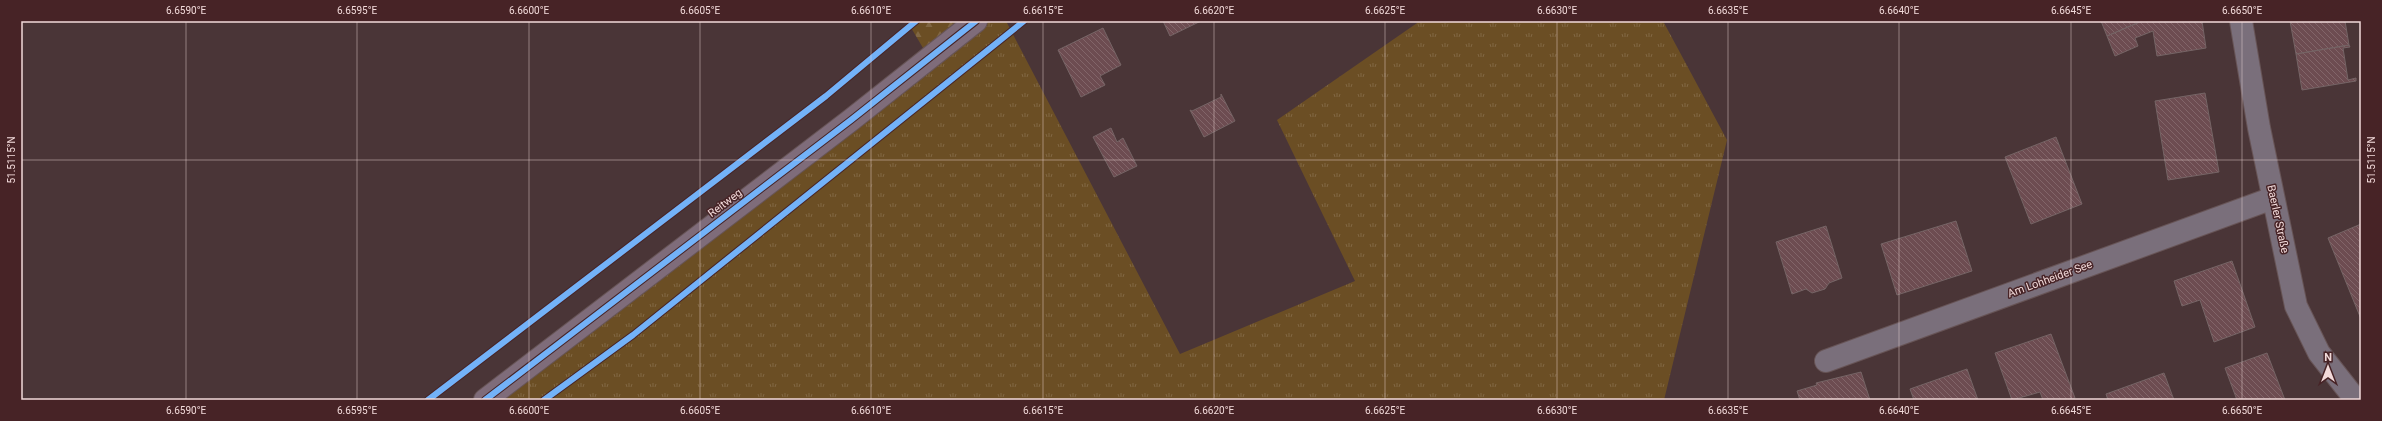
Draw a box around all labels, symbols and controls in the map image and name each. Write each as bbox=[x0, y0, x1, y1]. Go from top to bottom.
text: 6.6590°E bbox=[166, 5, 206, 16]
text: 6.6595°E bbox=[337, 5, 377, 16]
text: 6.6600°E bbox=[509, 5, 549, 16]
text: 6.6605°E bbox=[680, 5, 720, 16]
text: 6.6610°E bbox=[851, 5, 891, 16]
text: 6.6615°E bbox=[1023, 5, 1063, 16]
text: 6.6620°E bbox=[1194, 5, 1234, 16]
text: 6.6625°E bbox=[1365, 5, 1405, 16]
text: 6.6630°E bbox=[1537, 5, 1577, 16]
text: 6.6635°E bbox=[1708, 5, 1748, 16]
text: 6.6640°E bbox=[1879, 5, 1919, 16]
text: 6.6645°E bbox=[2051, 5, 2091, 16]
text: 6.6650°E bbox=[2222, 5, 2262, 16]
text: 51.5115°N bbox=[6, 136, 17, 184]
text: 51.5115°N bbox=[2366, 136, 2377, 184]
street label: Baerler Straße bbox=[2264, 184, 2292, 254]
street label: Reitweg bbox=[705, 186, 745, 220]
street label: Am Lohheider See bbox=[2006, 258, 2094, 300]
north arrow bbox=[2308, 347, 2348, 387]
text: N bbox=[2324, 351, 2332, 364]
text: 6.6590°E bbox=[166, 405, 206, 416]
text: 6.6595°E bbox=[337, 405, 377, 416]
text: 6.6600°E bbox=[509, 405, 549, 416]
text: 6.6605°E bbox=[680, 405, 720, 416]
text: 6.6610°E bbox=[851, 405, 891, 416]
text: 6.6615°E bbox=[1023, 405, 1063, 416]
text: 6.6620°E bbox=[1194, 405, 1234, 416]
text: 6.6625°E bbox=[1365, 405, 1405, 416]
text: 6.6630°E bbox=[1537, 405, 1577, 416]
text: 6.6635°E bbox=[1708, 405, 1748, 416]
text: 6.6640°E bbox=[1879, 405, 1919, 416]
text: 6.6645°E bbox=[2051, 405, 2091, 416]
text: 6.6650°E bbox=[2222, 405, 2262, 416]

